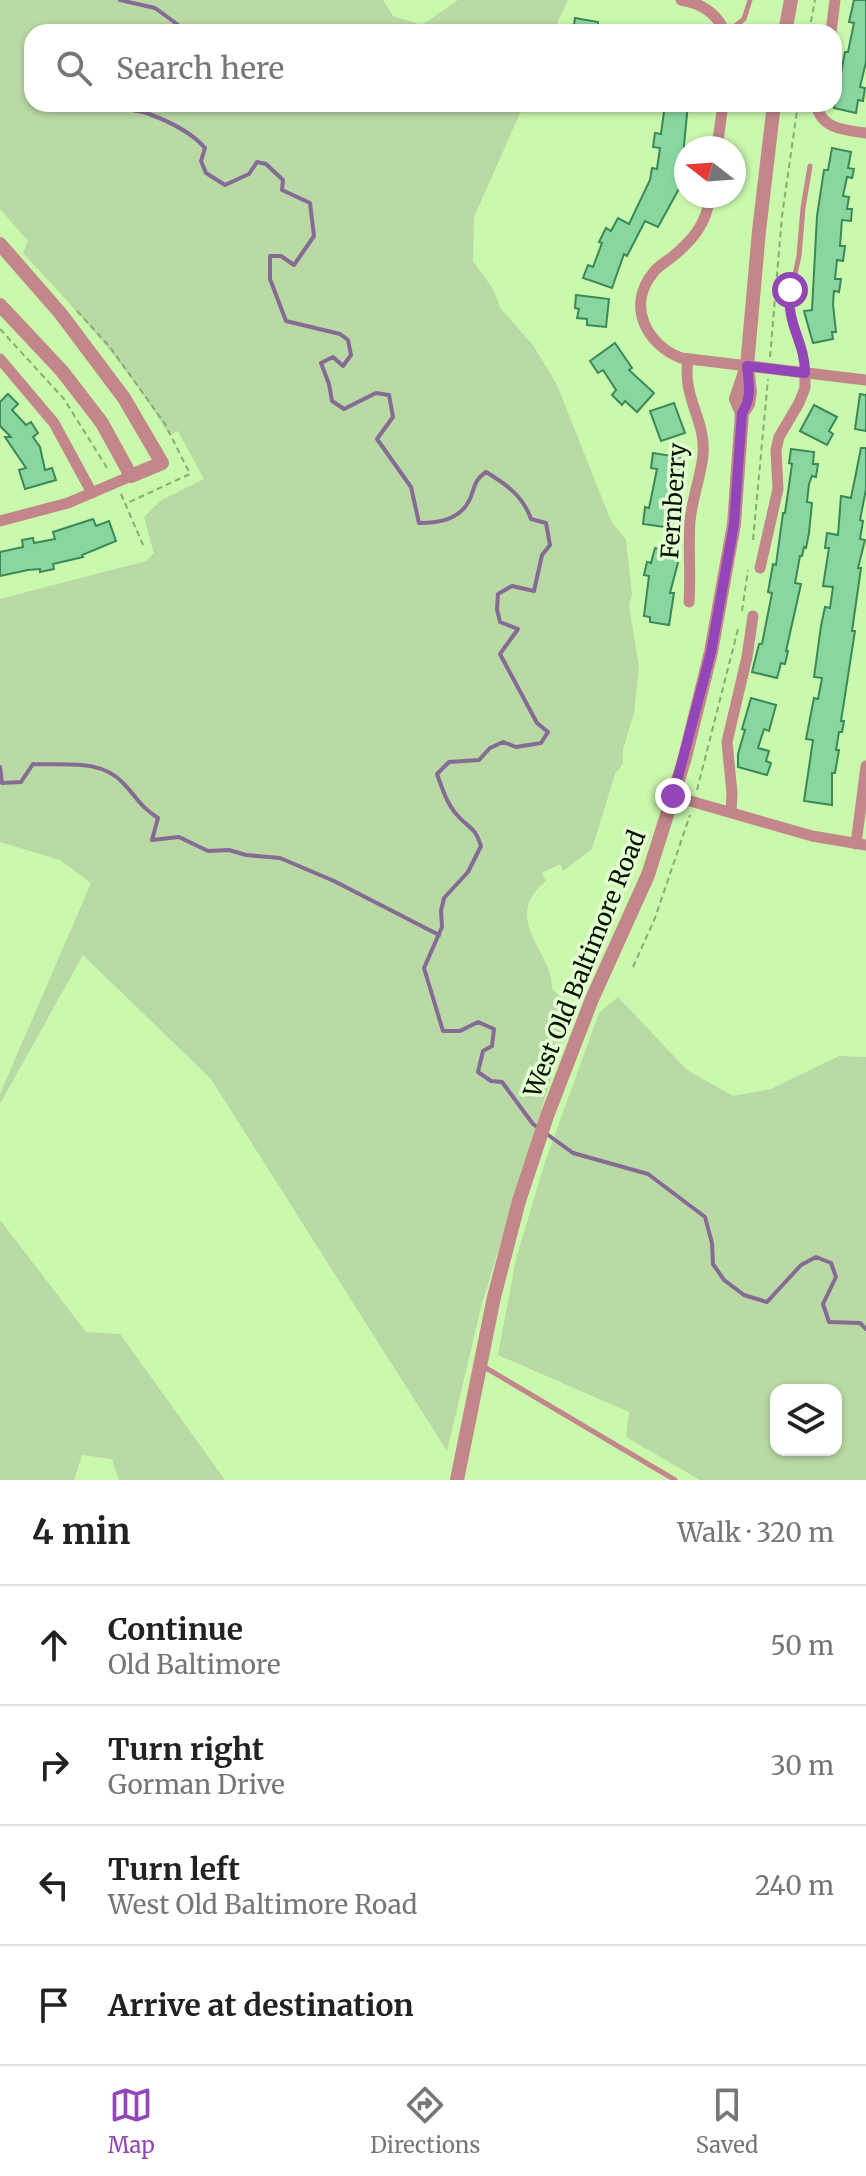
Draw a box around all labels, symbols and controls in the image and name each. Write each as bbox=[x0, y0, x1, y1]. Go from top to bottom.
search box bbox=[24, 24, 842, 112]
icon: search bbox=[52, 46, 96, 90]
text: Search here bbox=[116, 49, 284, 87]
north arrow bbox=[674, 136, 746, 208]
route start bbox=[772, 272, 808, 308]
street label: Fernberry bbox=[654, 442, 693, 560]
route end bbox=[655, 778, 691, 814]
street label: West Old Baltimore Road bbox=[516, 826, 652, 1103]
map controls bbox=[770, 1384, 842, 1456]
button: layers bbox=[770, 1384, 842, 1456]
text: 4 min bbox=[32, 1511, 130, 1553]
text: Walk · 320 m bbox=[677, 1516, 834, 1549]
text: Continue bbox=[108, 1610, 243, 1648]
icon: ahead bbox=[32, 1623, 76, 1667]
text: 50 m bbox=[770, 1629, 834, 1662]
text: Old Baltimore bbox=[108, 1648, 280, 1681]
text: Turn right bbox=[108, 1730, 264, 1768]
icon: right bbox=[32, 1743, 76, 1787]
text: 30 m bbox=[771, 1749, 834, 1782]
text: Gorman Drive bbox=[108, 1768, 285, 1801]
text: Turn left bbox=[108, 1850, 240, 1888]
icon: left bbox=[32, 1863, 76, 1907]
text: 240 m bbox=[755, 1869, 834, 1902]
text: West Old Baltimore Road bbox=[108, 1888, 417, 1921]
icon: arrive bbox=[32, 1983, 76, 2027]
text: Arrive at destination bbox=[108, 1986, 414, 2024]
tab: Map bbox=[108, 2083, 155, 2159]
tab: Directions bbox=[370, 2083, 480, 2159]
tab: Saved bbox=[696, 2083, 758, 2159]

